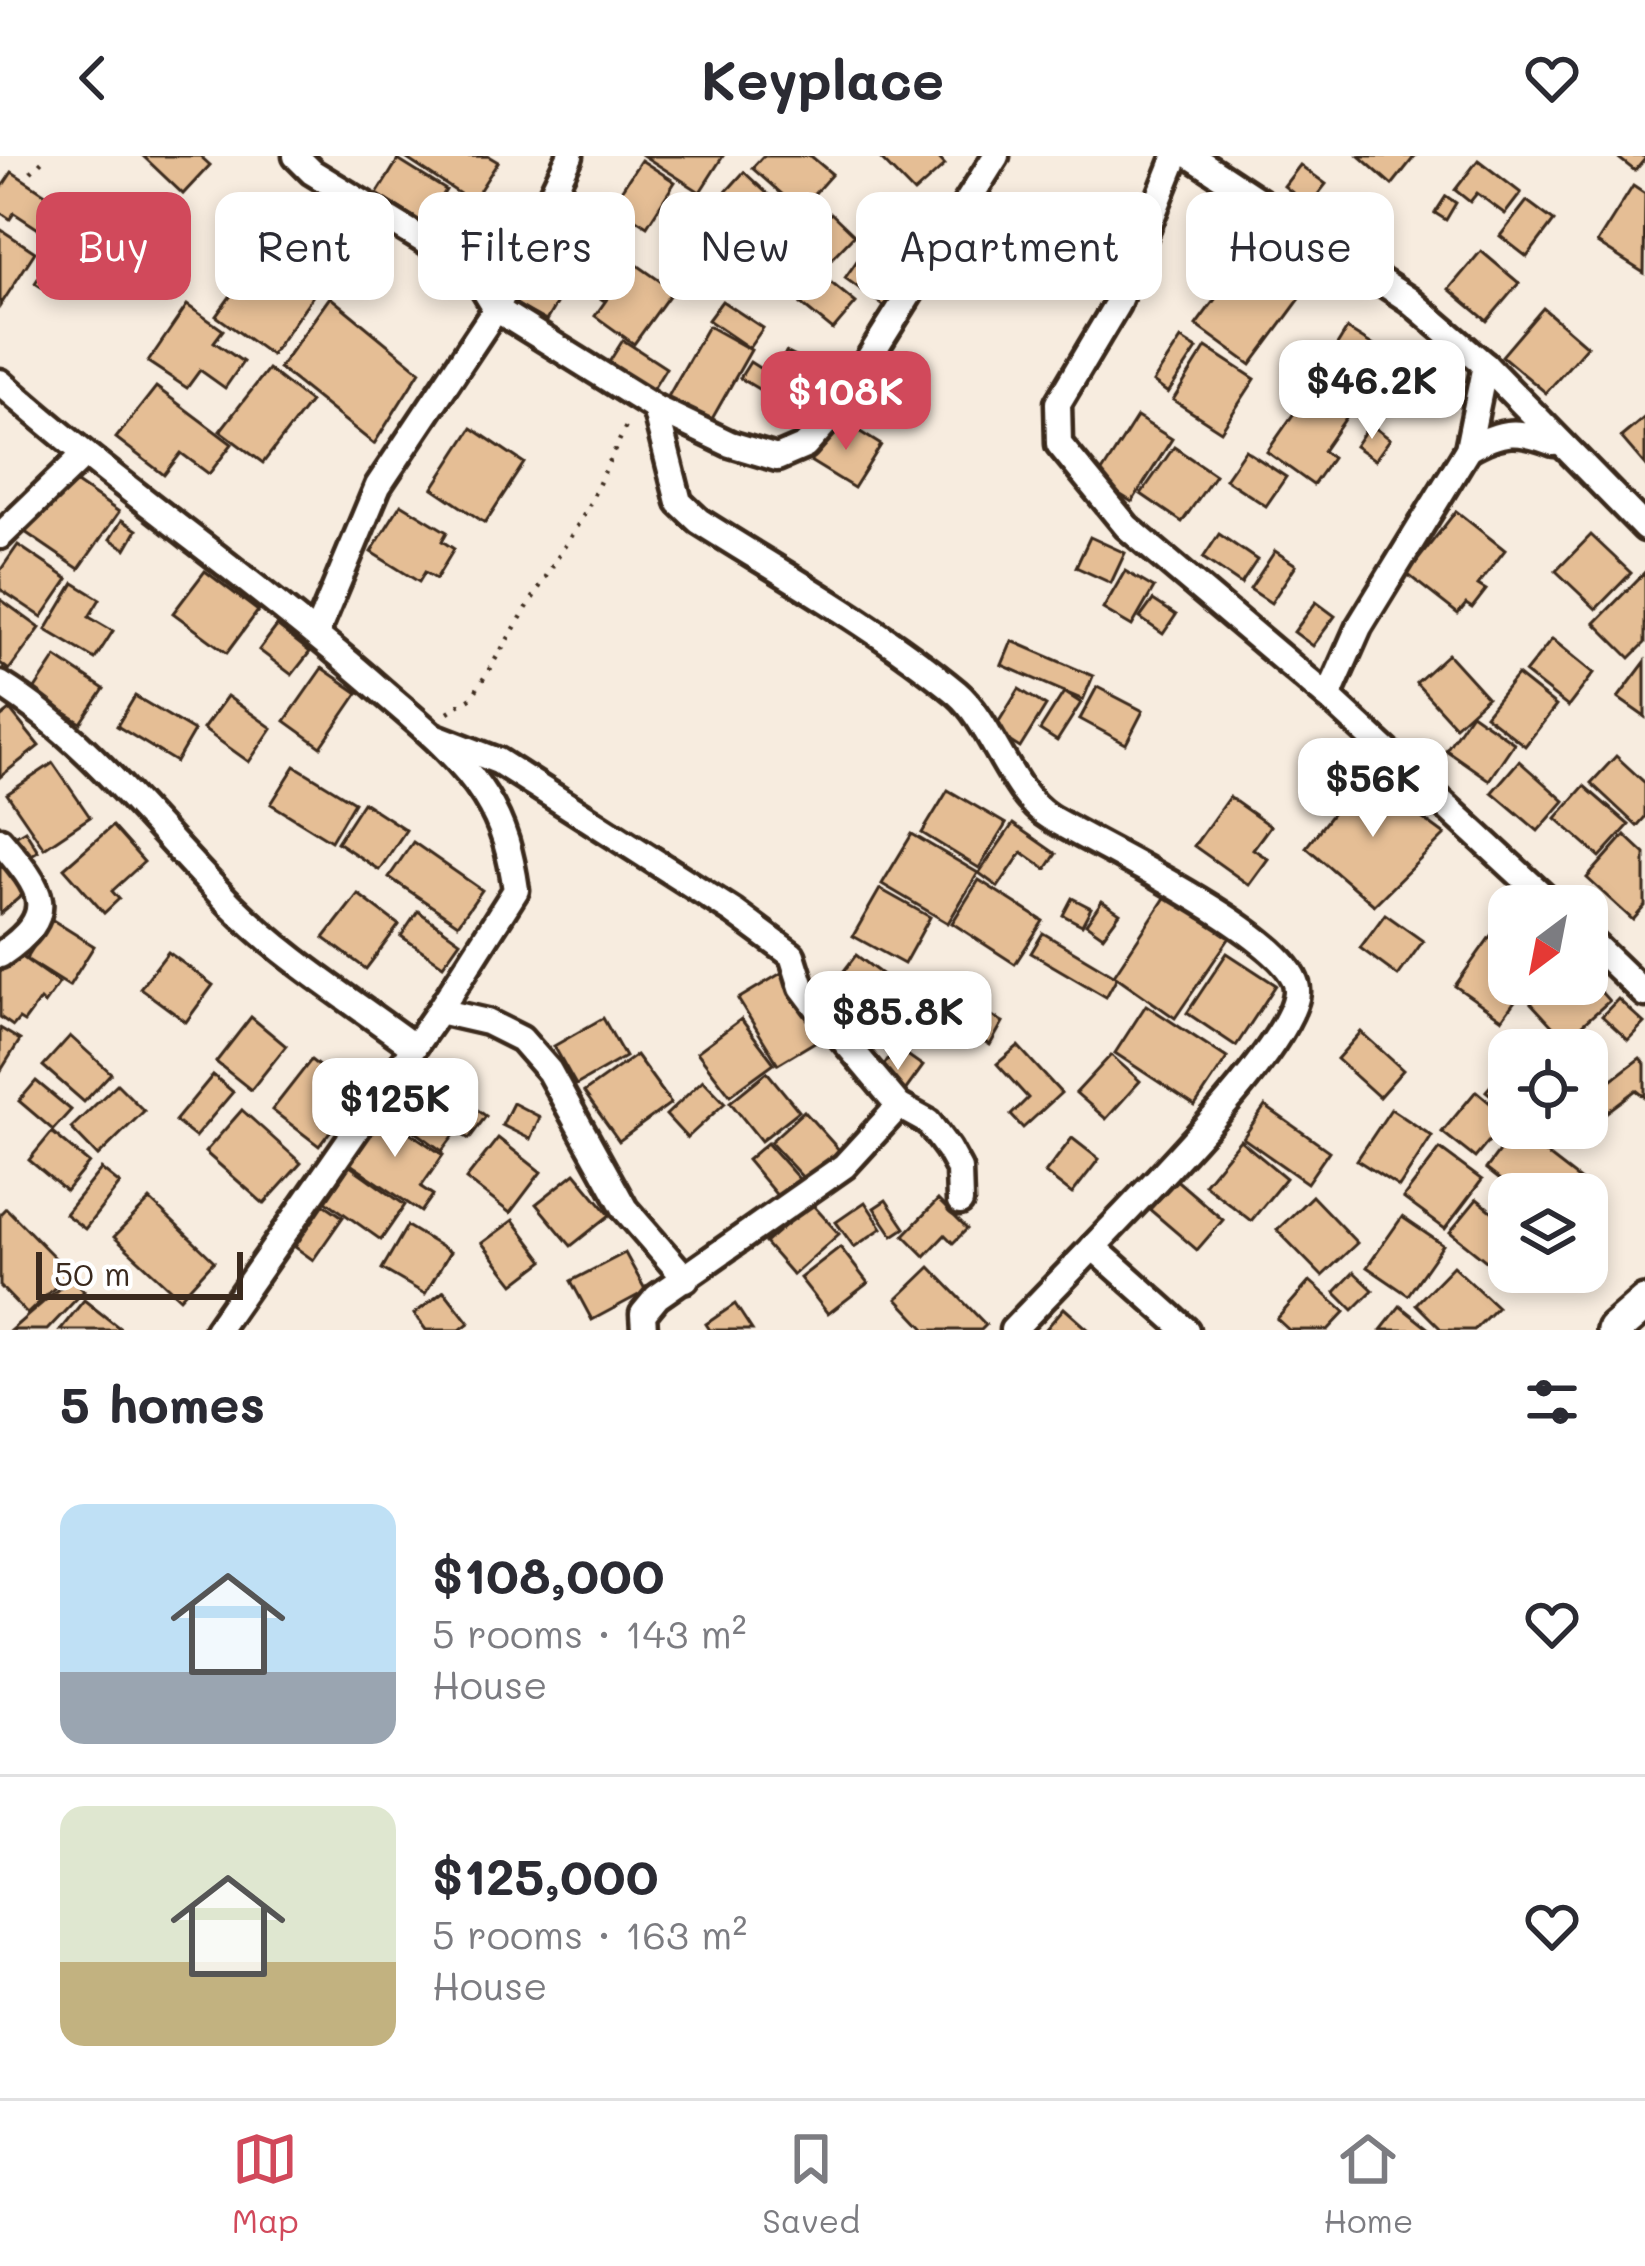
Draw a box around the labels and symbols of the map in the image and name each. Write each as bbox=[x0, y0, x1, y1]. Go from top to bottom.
pin: $46.2K bbox=[1274, 340, 1470, 442]
pin: $108K bbox=[762, 351, 930, 453]
pin: $56K bbox=[1302, 738, 1444, 840]
north arrow bbox=[1488, 885, 1608, 1005]
pin: $85.8K bbox=[800, 971, 996, 1073]
pin: $125K bbox=[311, 1058, 479, 1160]
scale bar bbox=[36, 1246, 243, 1299]

